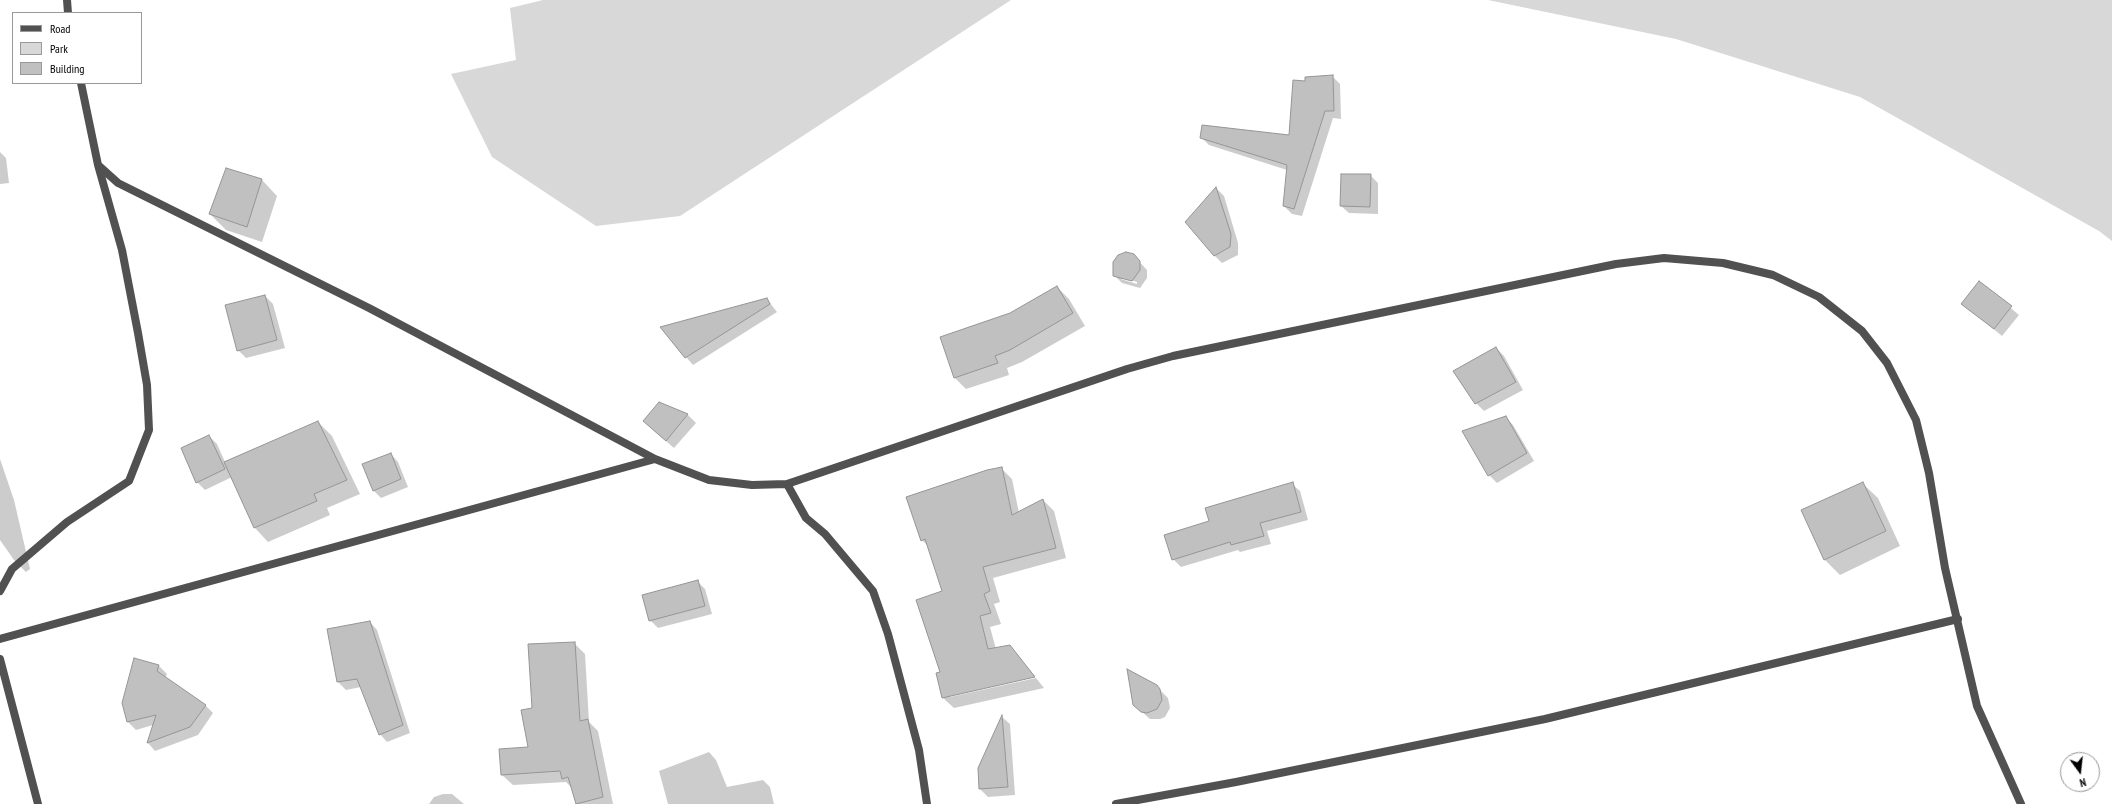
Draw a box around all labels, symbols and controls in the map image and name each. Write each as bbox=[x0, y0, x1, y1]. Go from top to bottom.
legend bbox=[12, 12, 142, 84]
text: Road bbox=[50, 21, 70, 36]
text: Park bbox=[50, 41, 68, 56]
text: Building bbox=[50, 61, 85, 76]
north arrow bbox=[2060, 752, 2100, 792]
text: N bbox=[2078, 775, 2088, 790]

